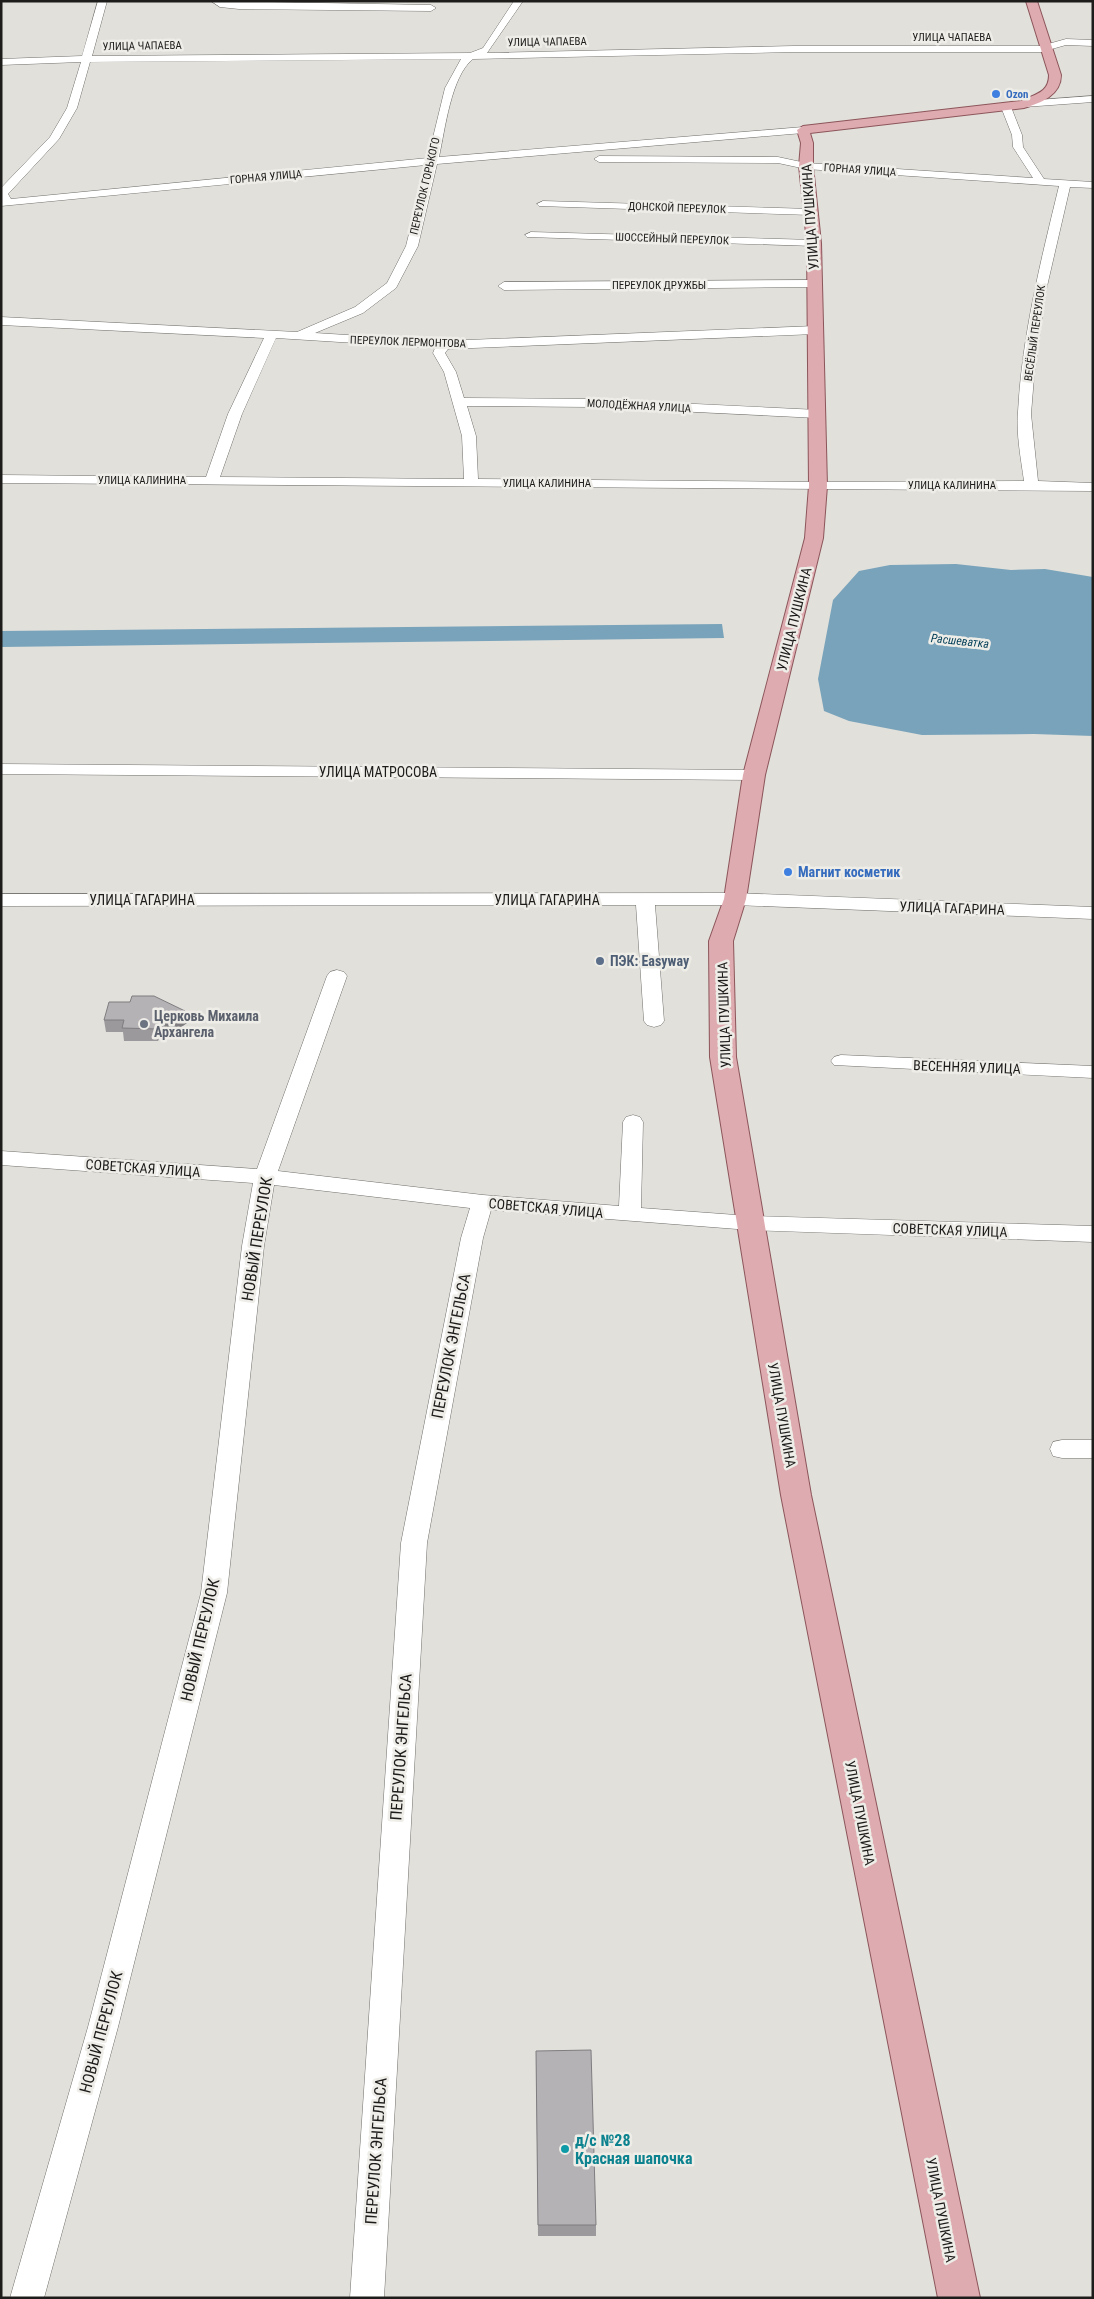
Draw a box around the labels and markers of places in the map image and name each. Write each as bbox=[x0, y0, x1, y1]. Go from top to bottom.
marker: Ozon bbox=[990, 88, 1002, 100]
place label: Ozon bbox=[1006, 88, 1028, 101]
place label: Магнит косметик bbox=[798, 864, 900, 880]
marker: Магнит косметик bbox=[782, 866, 794, 878]
place label: ПЭК: Easyway bbox=[610, 953, 690, 969]
marker: ПЭК: Easyway bbox=[594, 955, 606, 967]
place label: Церковь Михаила Архангела bbox=[154, 1008, 259, 1040]
marker: Церковь Михаила Архангела bbox=[138, 1018, 150, 1030]
place label: д/с №28 Красная шапочка bbox=[575, 2131, 693, 2168]
marker: д/с №28 Красная шапочка bbox=[559, 2143, 571, 2155]

